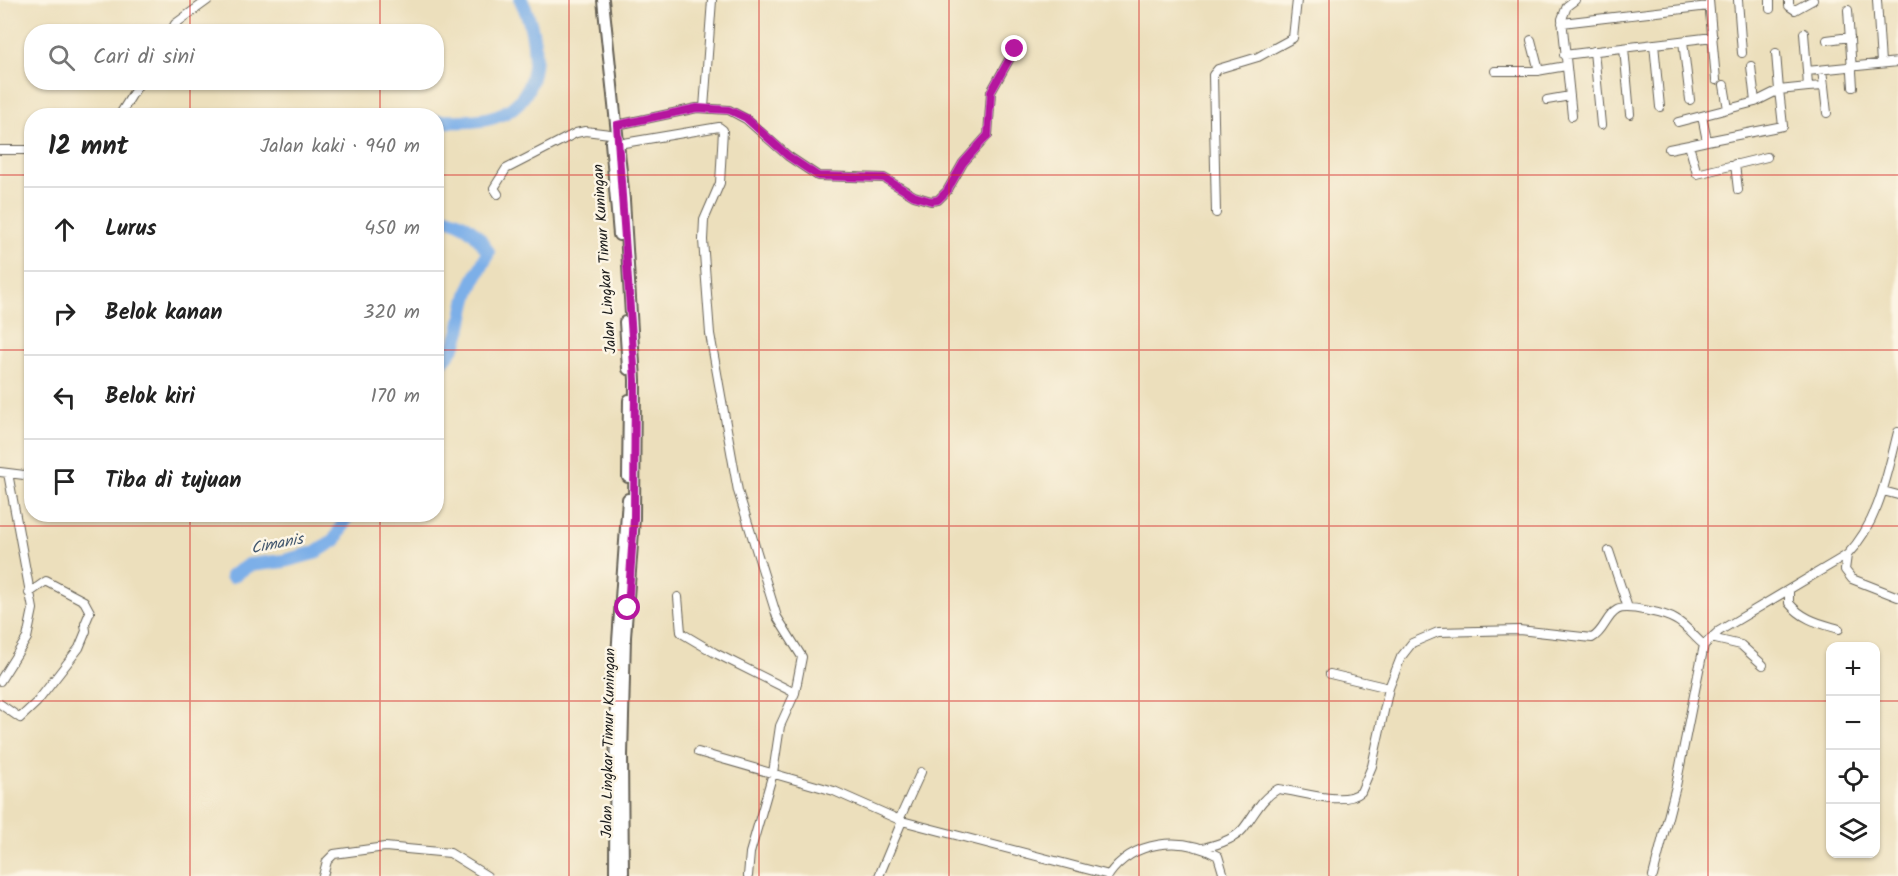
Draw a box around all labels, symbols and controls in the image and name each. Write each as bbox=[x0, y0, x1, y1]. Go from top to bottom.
search box bbox=[24, 24, 444, 90]
route end bbox=[1001, 35, 1027, 61]
text: Cari di sini bbox=[93, 40, 194, 75]
icon: search bbox=[45, 41, 78, 74]
text: 12 mnt bbox=[48, 126, 128, 168]
text: Jalan kaki · 940 m bbox=[260, 131, 420, 163]
street label: Jalan Lingkar Timur Kuningan bbox=[586, 163, 624, 355]
text: Lurus bbox=[105, 212, 157, 247]
icon: ahead bbox=[48, 213, 81, 246]
text: 450 m bbox=[364, 213, 420, 245]
text: Belok kanan bbox=[105, 296, 222, 331]
icon: right bbox=[48, 297, 81, 330]
text: 320 m bbox=[363, 297, 420, 329]
text: Belok kiri bbox=[105, 380, 195, 415]
icon: left bbox=[48, 381, 81, 414]
text: 170 m bbox=[371, 381, 420, 413]
text: Tiba di tujuan bbox=[105, 464, 241, 499]
icon: arrive bbox=[48, 465, 81, 498]
water label: Cimanis bbox=[249, 526, 307, 561]
route start bbox=[614, 594, 640, 620]
map controls bbox=[1826, 642, 1880, 858]
button: + bbox=[1826, 642, 1880, 696]
street label: Jalan Lingkar Timur Kuningan bbox=[595, 648, 623, 838]
button: − bbox=[1826, 696, 1880, 750]
button: locate bbox=[1826, 750, 1880, 804]
button: layers bbox=[1826, 804, 1880, 858]

